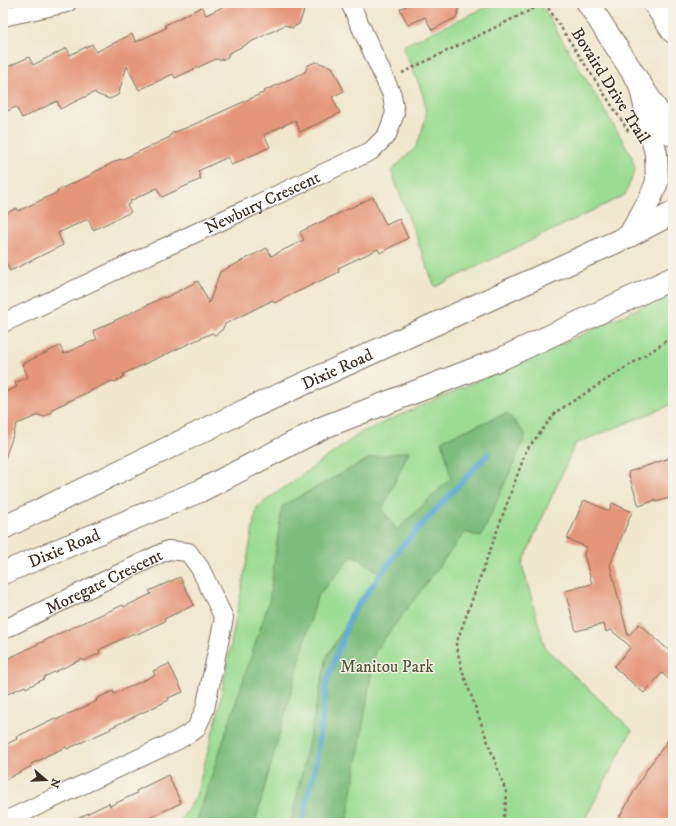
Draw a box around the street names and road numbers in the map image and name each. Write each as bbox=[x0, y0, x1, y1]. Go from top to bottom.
street label: Bovaird Drive Trail bbox=[566, 24, 655, 147]
street label: Newbury Crescent bbox=[201, 166, 324, 239]
street label: Dixie Road bbox=[298, 344, 377, 395]
street label: Dixie Road bbox=[25, 524, 104, 573]
street label: Moregate Crescent bbox=[42, 544, 167, 620]

